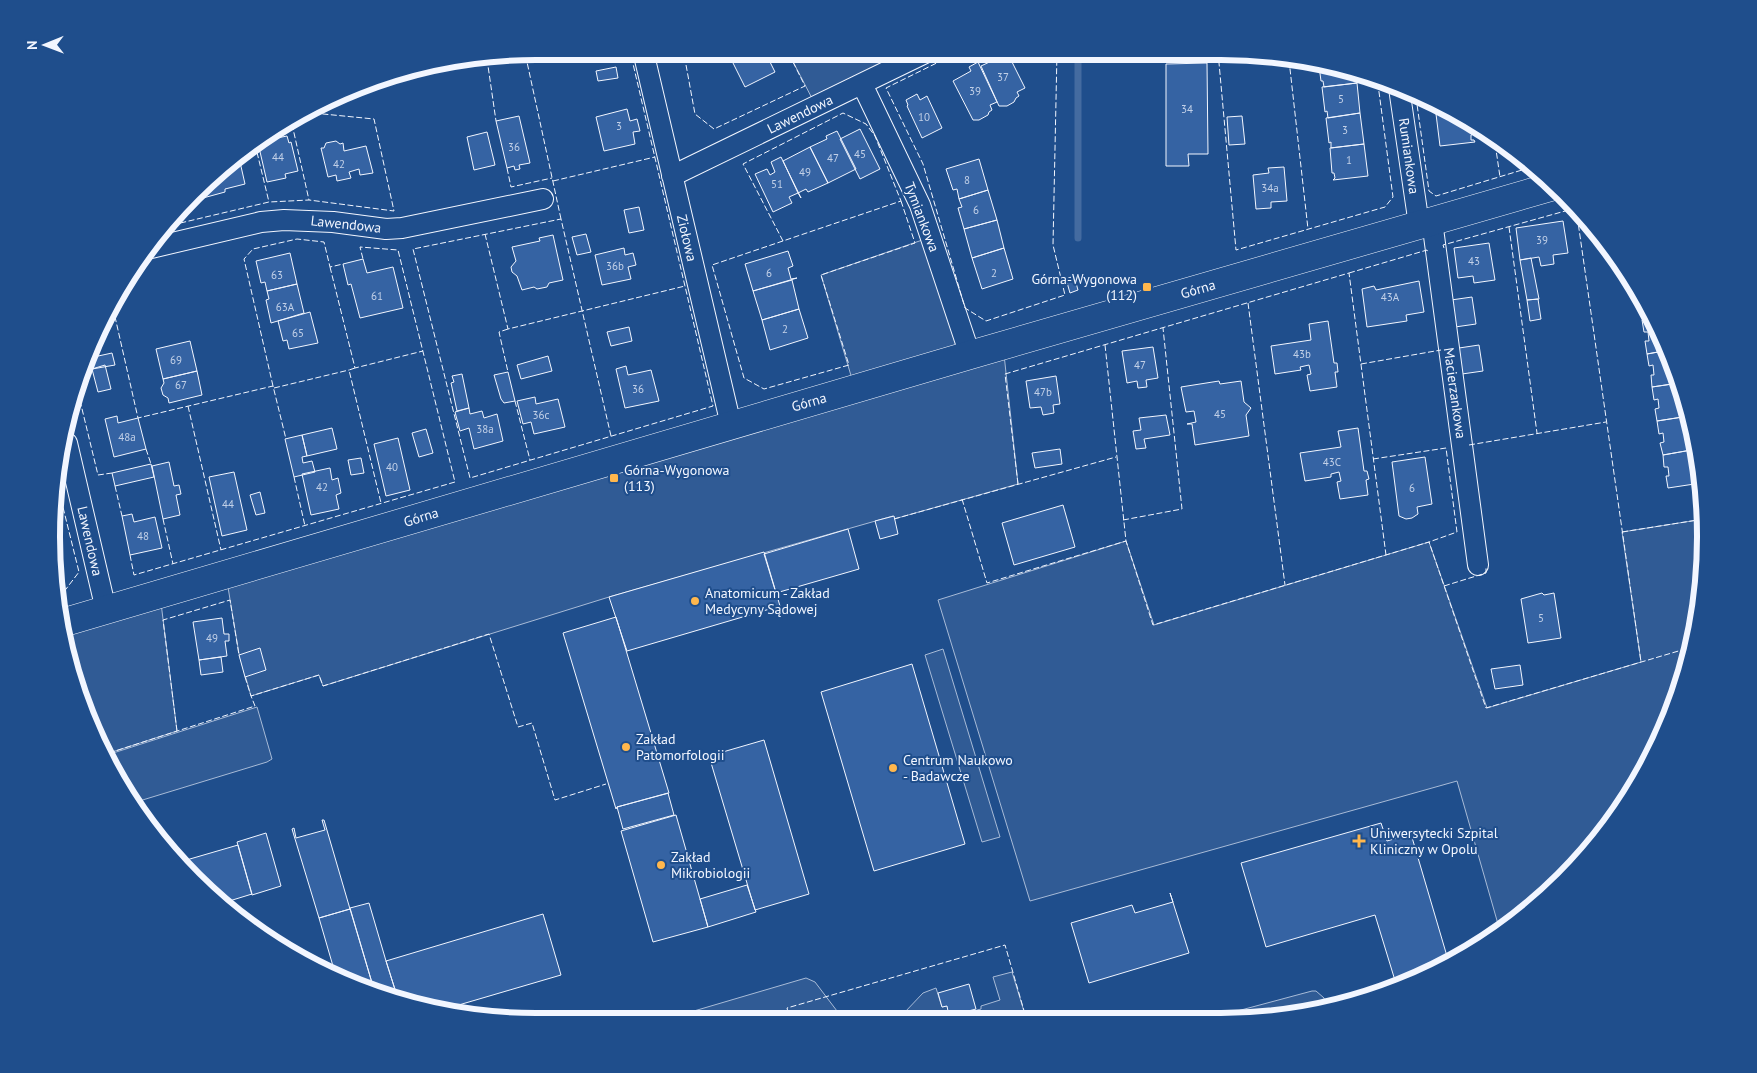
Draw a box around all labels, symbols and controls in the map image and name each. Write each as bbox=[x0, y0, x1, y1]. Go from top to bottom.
north arrow bbox=[20, 20, 70, 70]
text: N bbox=[23, 40, 41, 50]
house number: 37 bbox=[997, 70, 1009, 84]
house number: 39 bbox=[969, 84, 981, 98]
street label: Lawendowa bbox=[764, 90, 836, 138]
house number: 5 bbox=[1338, 92, 1344, 106]
house number: 34 bbox=[1181, 102, 1193, 116]
house number: 10 bbox=[918, 110, 930, 124]
street label: Rumiankowa bbox=[1395, 117, 1423, 195]
house number: 3 bbox=[616, 119, 622, 133]
house number: 3 bbox=[1342, 123, 1348, 137]
house number: 36 bbox=[508, 140, 520, 154]
house number: 45 bbox=[854, 147, 866, 161]
house number: 44 bbox=[272, 150, 284, 164]
house number: 47 bbox=[827, 151, 839, 165]
house number: 1 bbox=[1346, 153, 1352, 167]
house number: 42 bbox=[333, 157, 345, 171]
house number: 49 bbox=[799, 165, 811, 179]
house number: 8 bbox=[964, 173, 970, 187]
house number: 51 bbox=[771, 177, 783, 191]
street label: Tymiankowa bbox=[900, 180, 944, 255]
house number: 34a bbox=[1261, 181, 1279, 195]
house number: 6 bbox=[973, 203, 979, 217]
street label: Lawendowa bbox=[310, 211, 382, 237]
street label: Ziołowa bbox=[673, 213, 701, 263]
house number: 39 bbox=[1536, 233, 1548, 247]
house number: 43 bbox=[1468, 254, 1480, 268]
house number: 36b bbox=[606, 259, 624, 273]
house number: 6 bbox=[766, 266, 772, 280]
house number: 2 bbox=[991, 266, 997, 280]
house number: 63 bbox=[271, 268, 283, 282]
place label: Górna-Wygonowa (112) bbox=[1032, 270, 1137, 304]
street label: Górna bbox=[1178, 275, 1218, 303]
marker: Górna-Wygonowa (112) bbox=[1141, 281, 1153, 293]
house number: 61 bbox=[371, 289, 383, 303]
house number: 43A bbox=[1381, 290, 1400, 304]
house number: 63A bbox=[276, 300, 295, 314]
house number: 2 bbox=[782, 322, 788, 336]
house number: 65 bbox=[292, 326, 304, 340]
street label: Macierzankowa bbox=[1440, 346, 1470, 440]
house number: 43b bbox=[1293, 347, 1311, 361]
house number: 69 bbox=[170, 353, 182, 367]
house number: 47 bbox=[1134, 358, 1146, 372]
house number: 67 bbox=[175, 378, 187, 392]
house number: 36 bbox=[632, 382, 644, 396]
house number: 47b bbox=[1034, 385, 1052, 399]
street label: Górna bbox=[789, 388, 829, 416]
house number: 45 bbox=[1214, 407, 1226, 421]
house number: 36c bbox=[533, 408, 550, 422]
house number: 38a bbox=[476, 422, 494, 436]
house number: 48a bbox=[118, 430, 136, 444]
house number: 43C bbox=[1323, 455, 1341, 469]
house number: 40 bbox=[386, 460, 398, 474]
place label: Górna-Wygonowa (113) bbox=[624, 461, 730, 495]
marker: Górna-Wygonowa (113) bbox=[608, 472, 620, 484]
house number: 42 bbox=[316, 480, 328, 494]
house number: 6 bbox=[1409, 481, 1415, 495]
house number: 44 bbox=[222, 497, 234, 511]
street label: Górna bbox=[401, 503, 441, 531]
street label: Lawendowa bbox=[73, 504, 107, 578]
house number: 48 bbox=[137, 529, 149, 543]
place label: Anatomicum - Zakład Medycyny Sądowej bbox=[705, 584, 830, 618]
marker: Anatomicum - Zakład Medycyny Sądowej bbox=[689, 595, 701, 607]
house number: 5 bbox=[1538, 611, 1544, 625]
house number: 49 bbox=[206, 631, 218, 645]
place label: Zakład Patomorfologii bbox=[636, 730, 724, 764]
marker: Zakład Patomorfologii bbox=[620, 741, 632, 753]
place label: Centrum Naukowo - Badawcze bbox=[903, 751, 1013, 785]
marker: Centrum Naukowo - Badawcze bbox=[887, 762, 899, 774]
place label: Uniwersytecki Szpital Kliniczny w Opolu bbox=[1370, 824, 1498, 858]
marker: Uniwersytecki Szpital Kliniczny w Opolu bbox=[1352, 834, 1366, 848]
place label: Zakład Mikrobiologii bbox=[671, 848, 750, 882]
marker: Zakład Mikrobiologii bbox=[655, 859, 667, 871]

